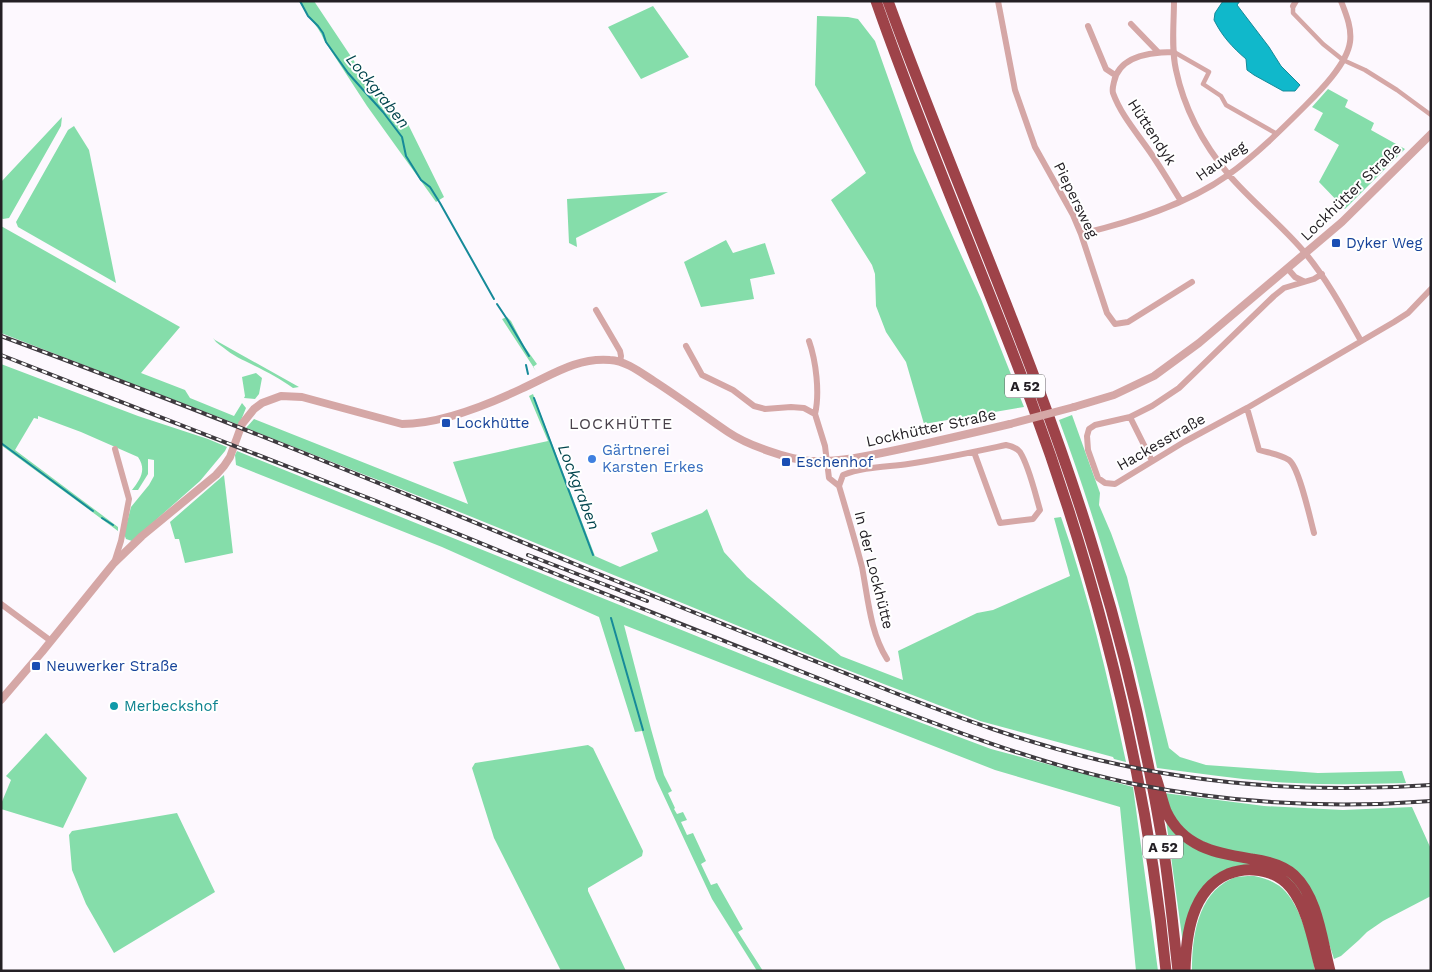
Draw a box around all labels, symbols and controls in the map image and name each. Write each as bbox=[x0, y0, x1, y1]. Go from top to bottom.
water label: Lockgraben bbox=[342, 50, 414, 132]
street label: Hüttendyk bbox=[1124, 95, 1180, 169]
street label: Hauweg bbox=[1192, 137, 1250, 185]
street label: Lockhütter Straße bbox=[1297, 139, 1405, 245]
street label: Piepersweg bbox=[1050, 159, 1102, 241]
place label: Dyker Weg bbox=[1346, 234, 1422, 252]
marker: Dyker Weg bbox=[1330, 237, 1342, 249]
road number: A 52 bbox=[1005, 374, 1045, 398]
street label: Lockhütter Straße bbox=[864, 405, 998, 451]
street label: Hackesstraße bbox=[1114, 409, 1208, 475]
place label: Lockhütte bbox=[456, 414, 529, 432]
district label: LOCKHÜTTE bbox=[569, 414, 673, 433]
marker: Lockhütte bbox=[440, 417, 452, 429]
place label: Gärtnerei Karsten Erkes bbox=[602, 441, 704, 476]
water label: Lockgraben bbox=[554, 442, 604, 532]
marker: Gärtnerei Karsten Erkes bbox=[586, 453, 598, 465]
place label: Eschenhof bbox=[796, 453, 873, 471]
marker: Eschenhof bbox=[780, 456, 792, 468]
street label: In der Lockhütte bbox=[851, 509, 897, 631]
place label: Neuwerker Straße bbox=[46, 657, 178, 675]
marker: Neuwerker Straße bbox=[30, 660, 42, 672]
place label: Merbeckshof bbox=[124, 697, 218, 715]
marker: Merbeckshof bbox=[108, 700, 120, 712]
road number: A 52 bbox=[1143, 836, 1183, 859]

